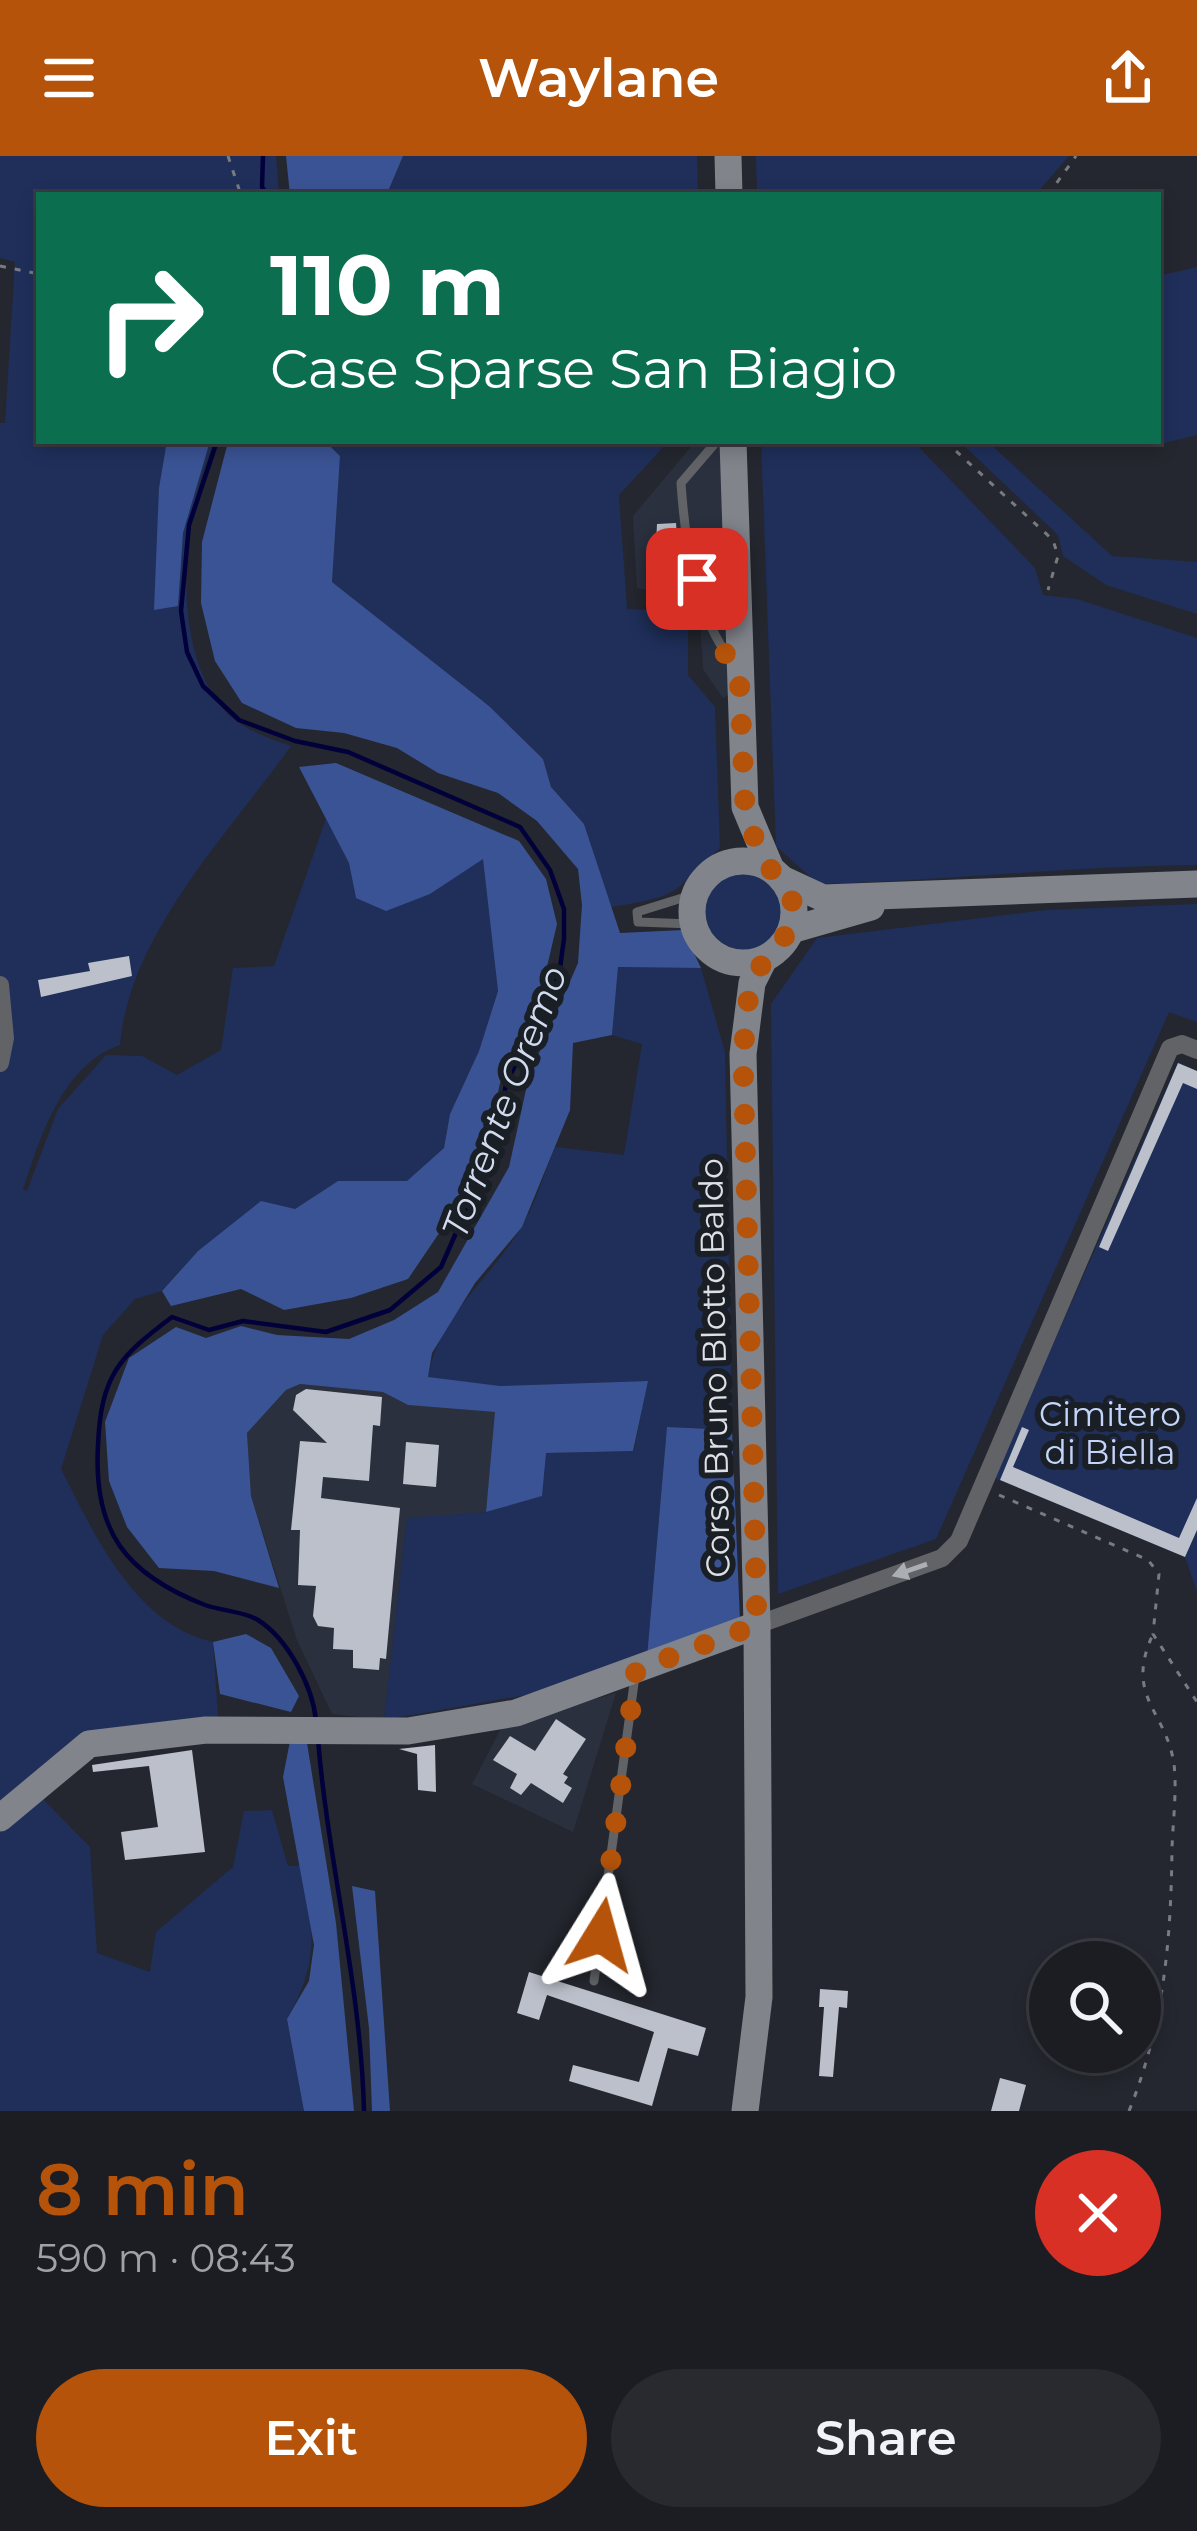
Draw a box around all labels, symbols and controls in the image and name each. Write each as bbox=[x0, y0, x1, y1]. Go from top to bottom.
icon: menu bbox=[36, 45, 102, 111]
text: Waylane bbox=[478, 45, 719, 111]
icon: share bbox=[1095, 45, 1161, 111]
text: 110 m bbox=[270, 234, 505, 336]
icon: right bbox=[72, 240, 228, 396]
text: Case Sparse San Biagio bbox=[270, 336, 897, 402]
pin bbox=[646, 528, 748, 630]
icon: arrive bbox=[664, 546, 730, 612]
water label: Torrente Oremo bbox=[432, 960, 576, 1244]
street label: Corso Bruno Blotto Baldo bbox=[690, 1158, 738, 1578]
park label: Cimitero di Biella bbox=[1039, 1394, 1181, 1472]
one-way arrow bbox=[892, 1562, 928, 1580]
position arrow bbox=[538, 1872, 664, 1998]
map controls bbox=[1029, 1941, 1161, 2073]
button: search bbox=[1029, 1941, 1161, 2073]
text: 8 min bbox=[36, 2145, 249, 2233]
button: close bbox=[1035, 2150, 1161, 2276]
text: 590 m · 08:43 bbox=[36, 2234, 296, 2282]
button: Exit bbox=[36, 2369, 587, 2507]
button: Share bbox=[611, 2369, 1161, 2507]

